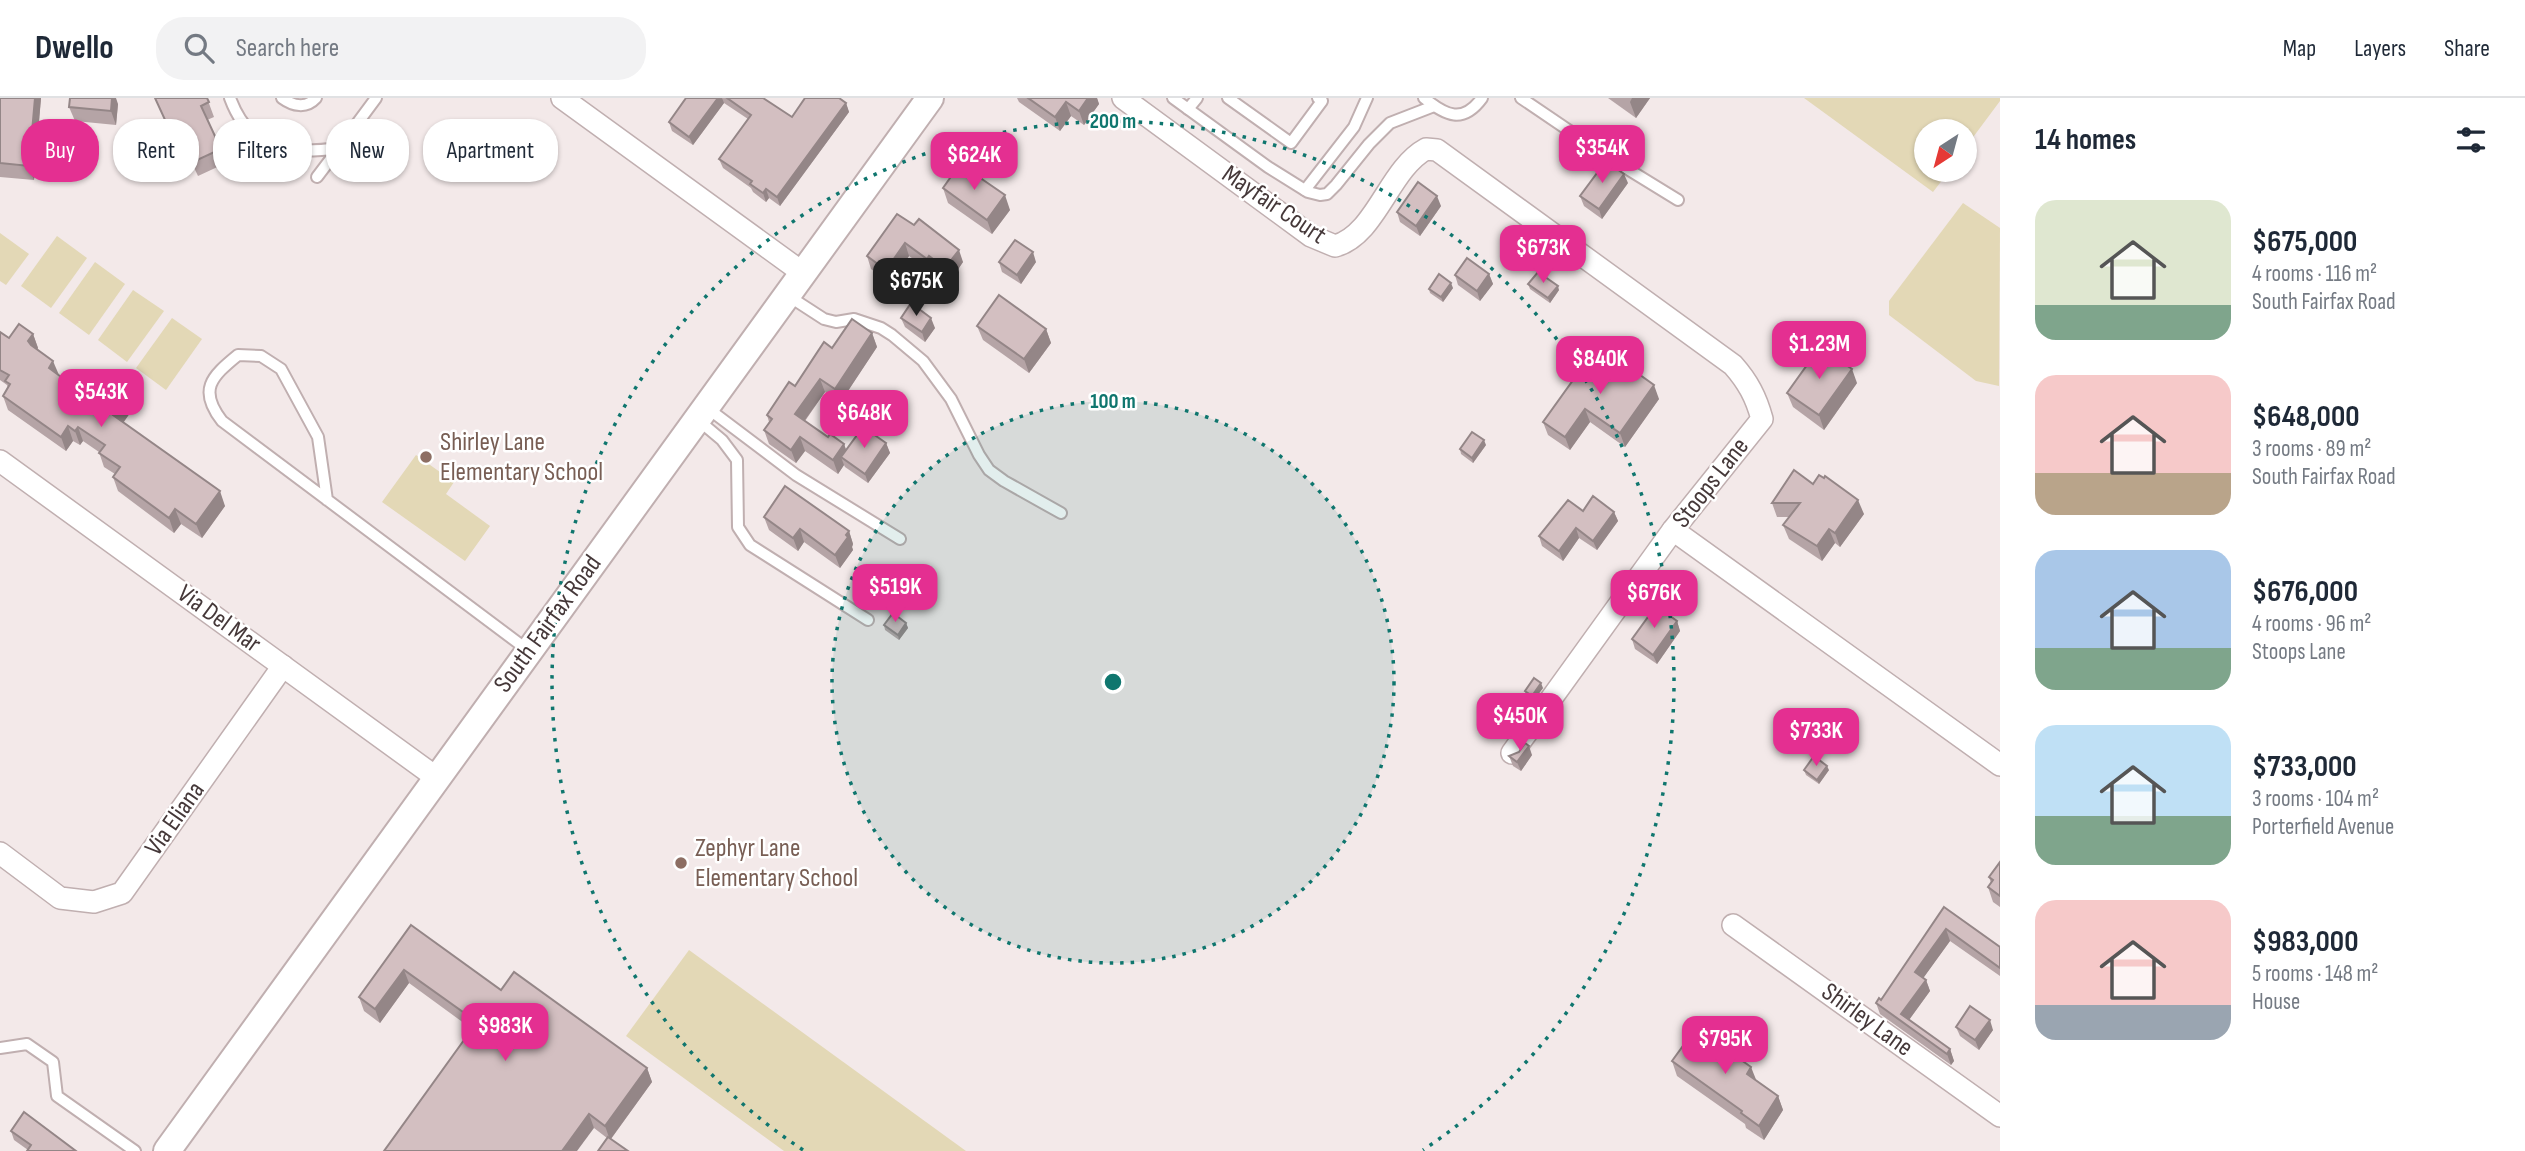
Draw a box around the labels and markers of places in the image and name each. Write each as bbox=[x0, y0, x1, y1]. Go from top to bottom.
pin: $354K bbox=[1553, 126, 1651, 185]
pin: $624K bbox=[925, 132, 1023, 192]
pin: $673K bbox=[1494, 226, 1592, 285]
pin: $675K bbox=[867, 258, 965, 318]
pin: $1.23M bbox=[1762, 322, 1876, 381]
pin: $840K bbox=[1551, 336, 1649, 396]
pin: $543K bbox=[52, 370, 150, 429]
pin: $648K bbox=[815, 390, 913, 450]
place label: Shirley Lane Elementary School bbox=[440, 427, 603, 488]
marker: Shirley Lane Elementary School bbox=[418, 449, 434, 465]
pin: $519K bbox=[846, 564, 944, 624]
pin: $676K bbox=[1605, 570, 1703, 630]
centre of rings bbox=[1101, 670, 1125, 694]
pin: $450K bbox=[1471, 694, 1569, 753]
pin: $733K bbox=[1767, 708, 1865, 768]
place label: Zephyr Lane Elementary School bbox=[695, 833, 858, 894]
marker: Zephyr Lane Elementary School bbox=[673, 855, 689, 871]
pin: $983K bbox=[456, 1004, 554, 1063]
pin: $795K bbox=[1676, 1016, 1774, 1076]

